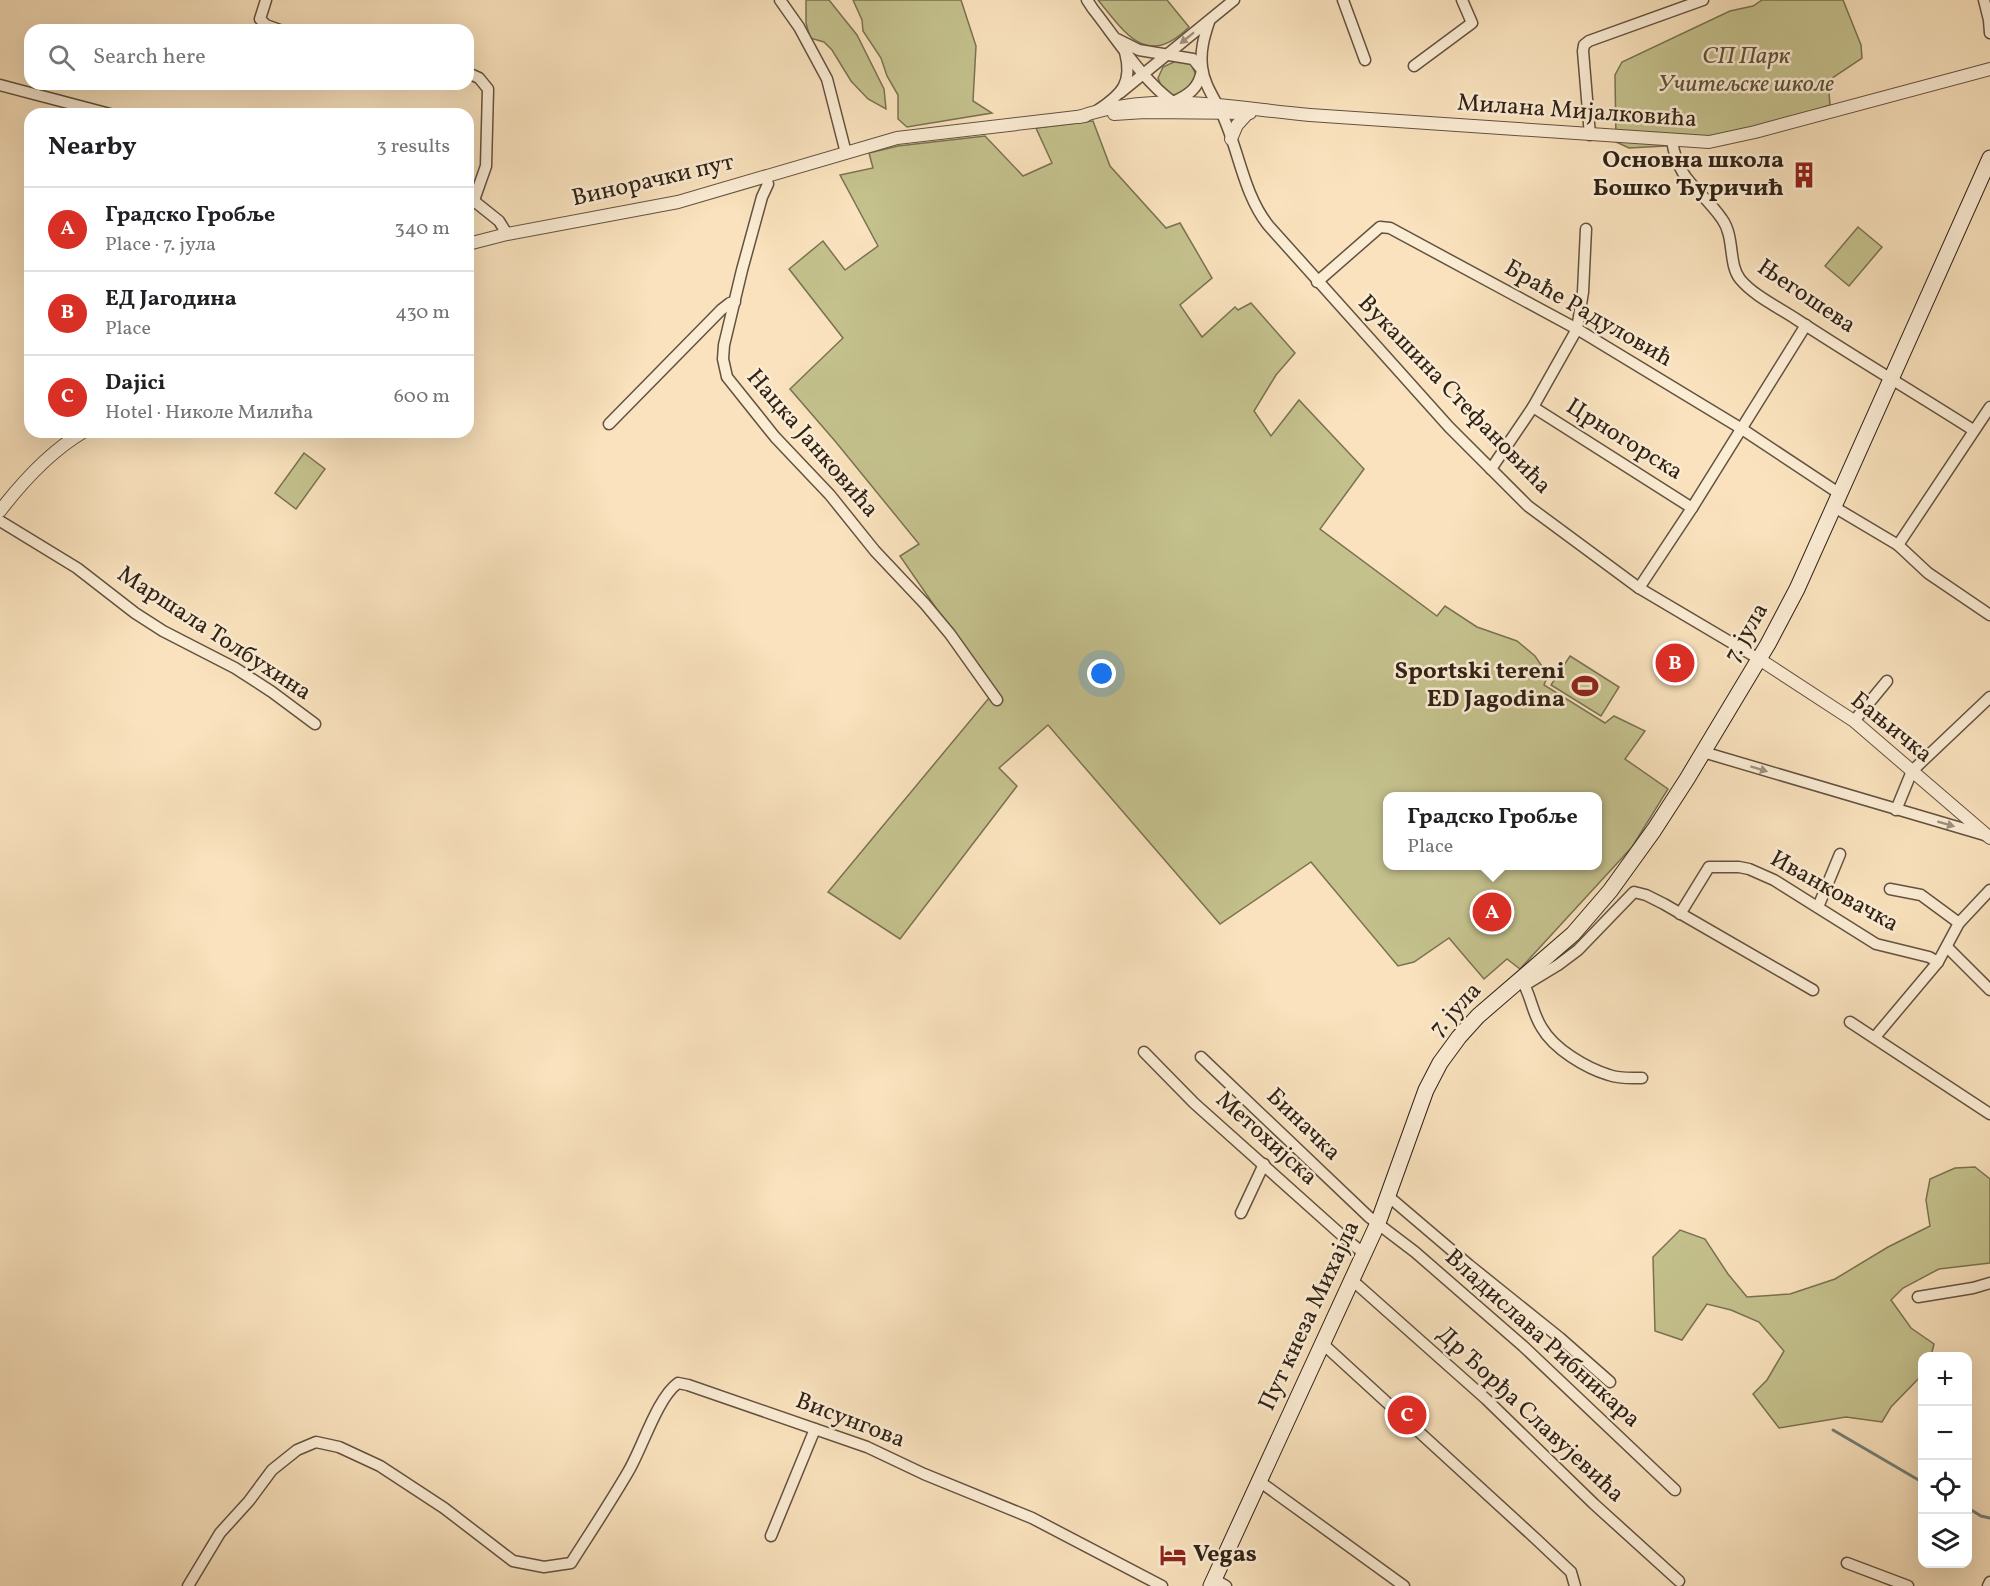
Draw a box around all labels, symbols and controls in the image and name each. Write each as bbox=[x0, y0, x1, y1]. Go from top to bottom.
search box bbox=[24, 24, 474, 90]
one-way arrow bbox=[1179, 31, 1195, 44]
park label: СП Парк Учитељске школе bbox=[1658, 40, 1834, 102]
icon: search bbox=[45, 41, 78, 74]
text: Search here bbox=[93, 42, 206, 73]
street label: Милана Мијалковића bbox=[1456, 87, 1698, 137]
text: Nearby bbox=[48, 129, 137, 165]
text: 3 results bbox=[376, 133, 450, 161]
place label: Основна школа Бошко Ђуричић bbox=[1593, 144, 1784, 206]
street label: Винорачки пут bbox=[568, 146, 738, 216]
building icon: Основна школа Бошко Ђуричић bbox=[1789, 160, 1819, 190]
text: Градско Гробље bbox=[105, 200, 275, 231]
text: A bbox=[60, 215, 75, 243]
text: 340 m bbox=[394, 215, 450, 243]
text: Place · 7. јула bbox=[105, 231, 216, 259]
street label: Његошева bbox=[1750, 251, 1862, 343]
street label: Браће Радуловић bbox=[1497, 252, 1679, 376]
text: ЕД Јагодина bbox=[105, 284, 237, 315]
street label: Вукашина Стефановића bbox=[1349, 288, 1559, 502]
text: B bbox=[61, 299, 74, 327]
text: 430 m bbox=[395, 299, 450, 327]
text: Place bbox=[105, 315, 151, 343]
street label: Нацка Јанковића bbox=[738, 362, 886, 526]
text: Dajici bbox=[105, 368, 165, 399]
text: C bbox=[61, 383, 74, 411]
text: 600 m bbox=[394, 383, 450, 411]
street label: Црногорска bbox=[1559, 391, 1689, 489]
text: Hotel · Николе Милића bbox=[105, 399, 313, 427]
street label: Маршала Толбухина bbox=[110, 558, 318, 710]
street label: 7. јула bbox=[1716, 597, 1778, 669]
pin: B bbox=[1656, 640, 1694, 686]
place label: Sportski tereni ED Jagodina bbox=[1394, 655, 1565, 717]
your location bbox=[1087, 659, 1116, 688]
sports icon: Sportski tereni ED Jagodina bbox=[1570, 671, 1600, 701]
street label: Бањичка bbox=[1843, 684, 1939, 772]
one-way arrow bbox=[1750, 765, 1768, 774]
popup bbox=[1383, 792, 1602, 870]
text: Градско Гробље bbox=[1407, 802, 1578, 833]
one-way arrow bbox=[1937, 820, 1955, 829]
text: Place bbox=[1407, 833, 1453, 861]
street label: Иванковачка bbox=[1763, 843, 1905, 941]
pin: A bbox=[1472, 890, 1512, 934]
street label: 7. јула bbox=[1422, 975, 1490, 1045]
street label: Биначка bbox=[1258, 1081, 1348, 1169]
street label: Метохијска bbox=[1207, 1084, 1325, 1194]
street label: Пут кнеза Михајла bbox=[1251, 1215, 1369, 1417]
street label: Владислава Рибникара bbox=[1437, 1242, 1647, 1436]
street label: Др Ђорђа Славујевића bbox=[1428, 1319, 1632, 1511]
map controls bbox=[1918, 1352, 1972, 1568]
button: + bbox=[1918, 1352, 1972, 1406]
street label: Висунгова bbox=[790, 1385, 910, 1457]
pin: C bbox=[1388, 1392, 1426, 1438]
button: − bbox=[1918, 1406, 1972, 1460]
button: locate bbox=[1918, 1460, 1972, 1514]
button: layers bbox=[1918, 1514, 1972, 1568]
place label: Vegas bbox=[1193, 1538, 1257, 1572]
hotel icon: Vegas bbox=[1158, 1540, 1188, 1570]

